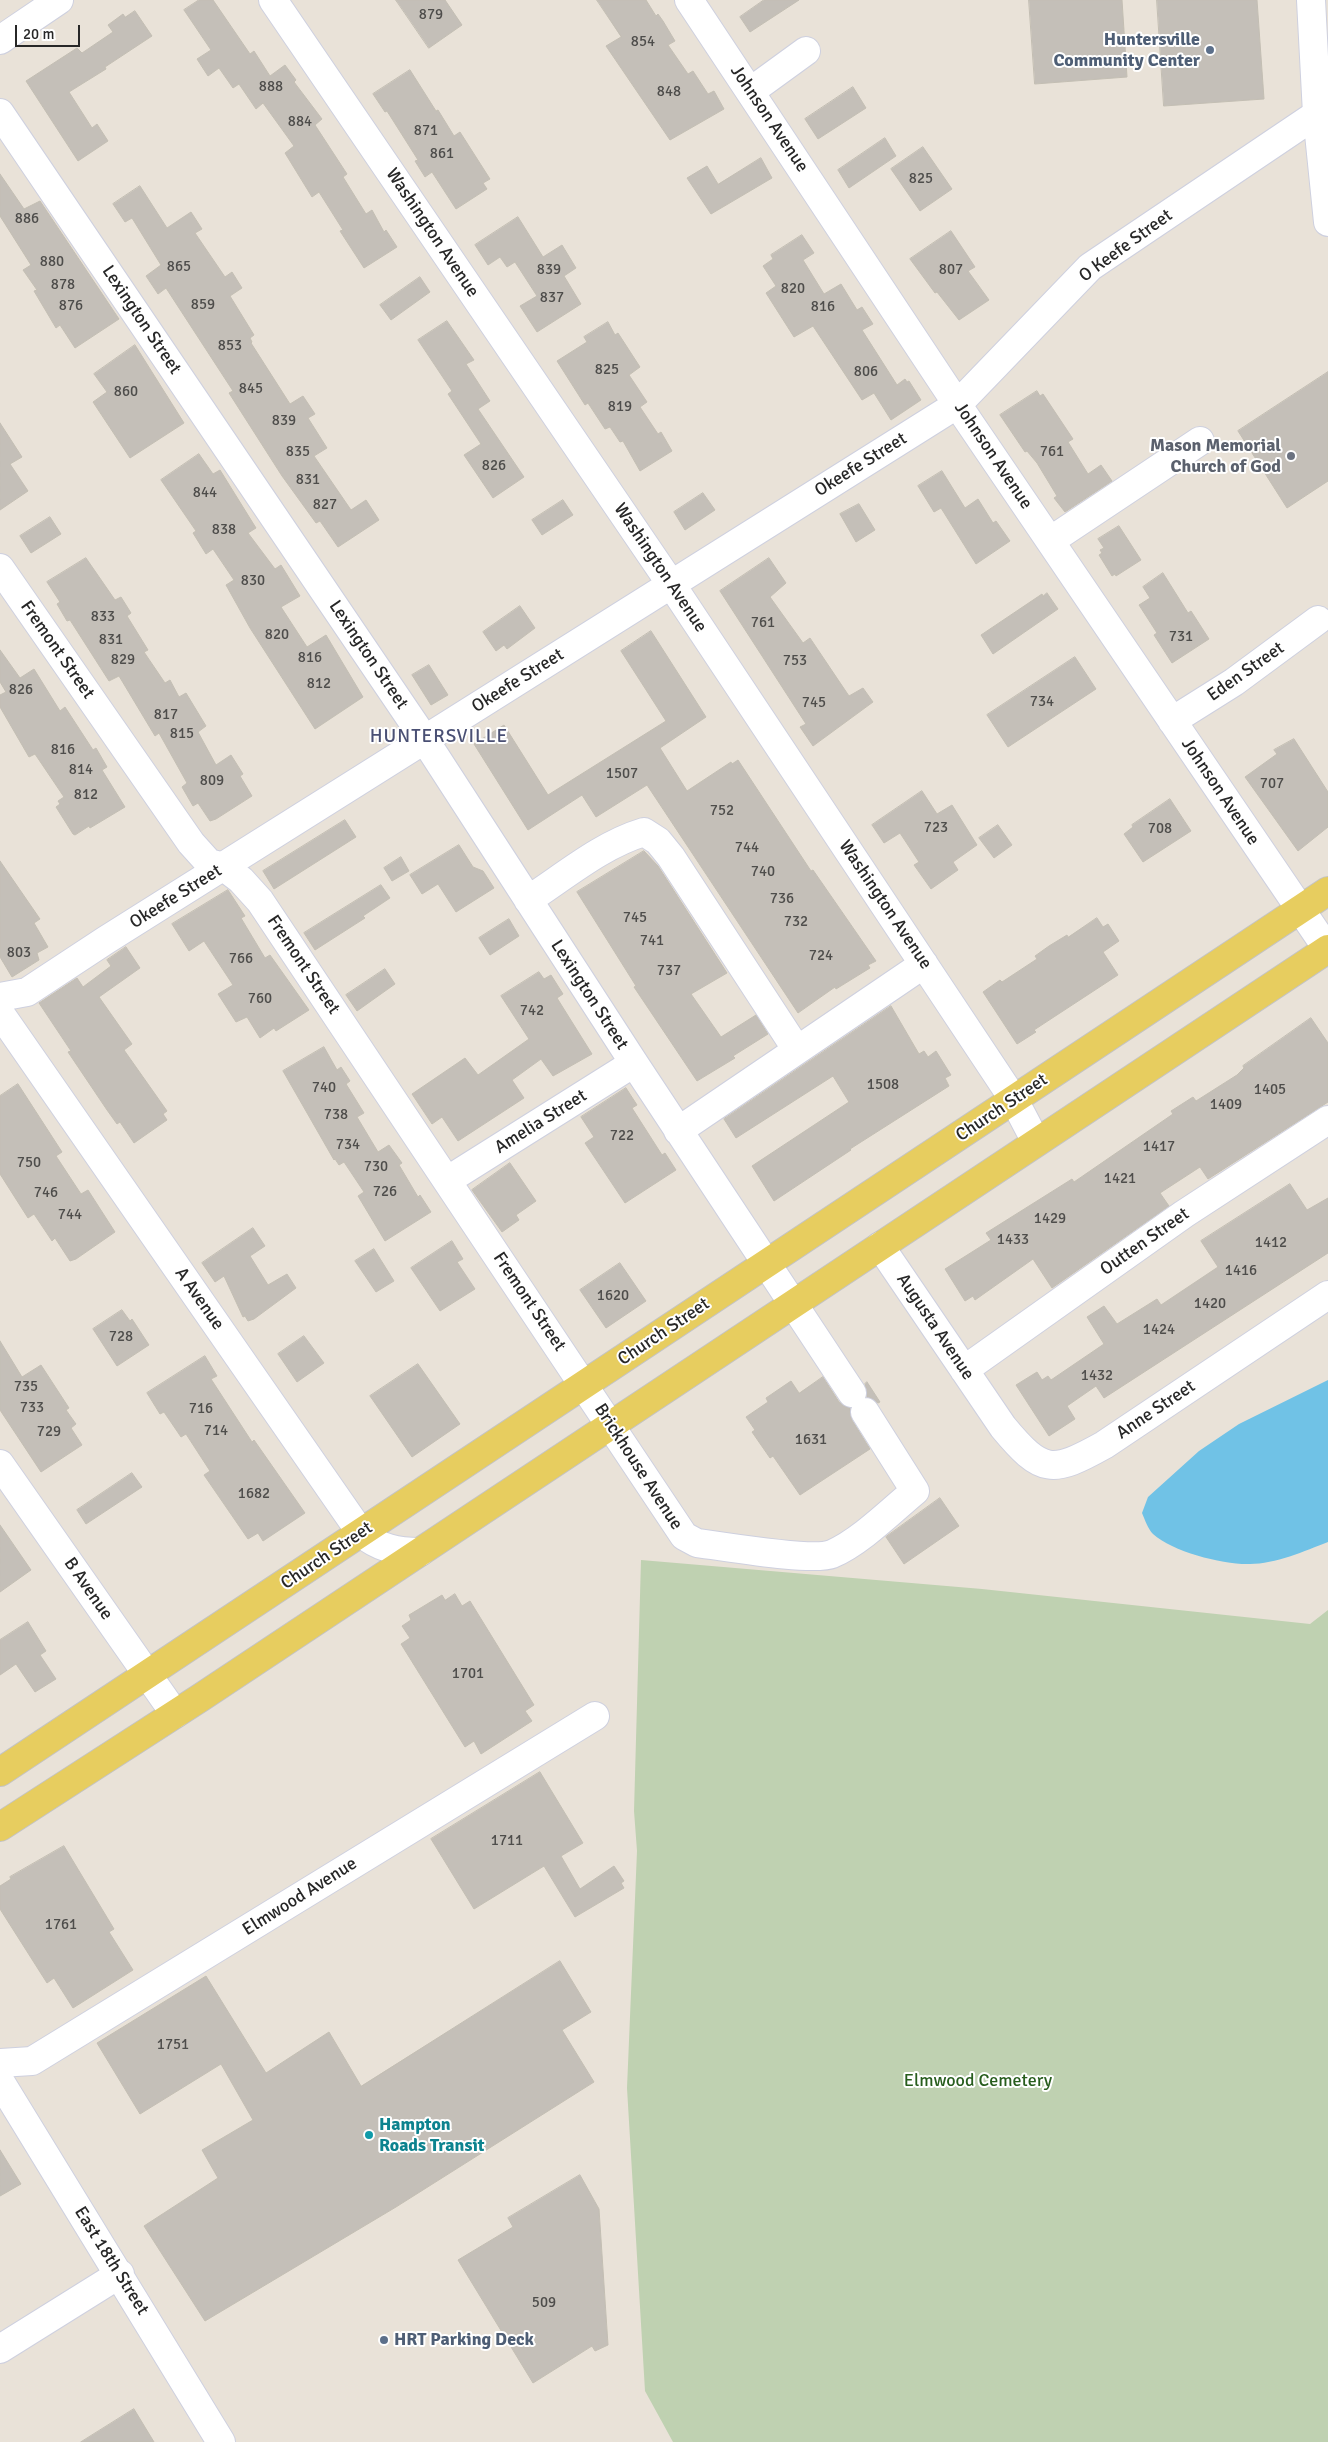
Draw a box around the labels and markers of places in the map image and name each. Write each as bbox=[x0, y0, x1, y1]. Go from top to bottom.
place label: Huntersville Community Center bbox=[1053, 29, 1200, 72]
marker: Huntersville Community Center bbox=[1204, 44, 1216, 56]
place label: Mason Memorial Church of God bbox=[1150, 435, 1281, 478]
marker: Mason Memorial Church of God bbox=[1285, 450, 1297, 462]
place label: Hampton Roads Transit bbox=[379, 2114, 484, 2156]
marker: Hampton Roads Transit bbox=[363, 2129, 375, 2141]
place label: HRT Parking Deck bbox=[394, 2329, 534, 2351]
marker: HRT Parking Deck bbox=[378, 2334, 390, 2346]

